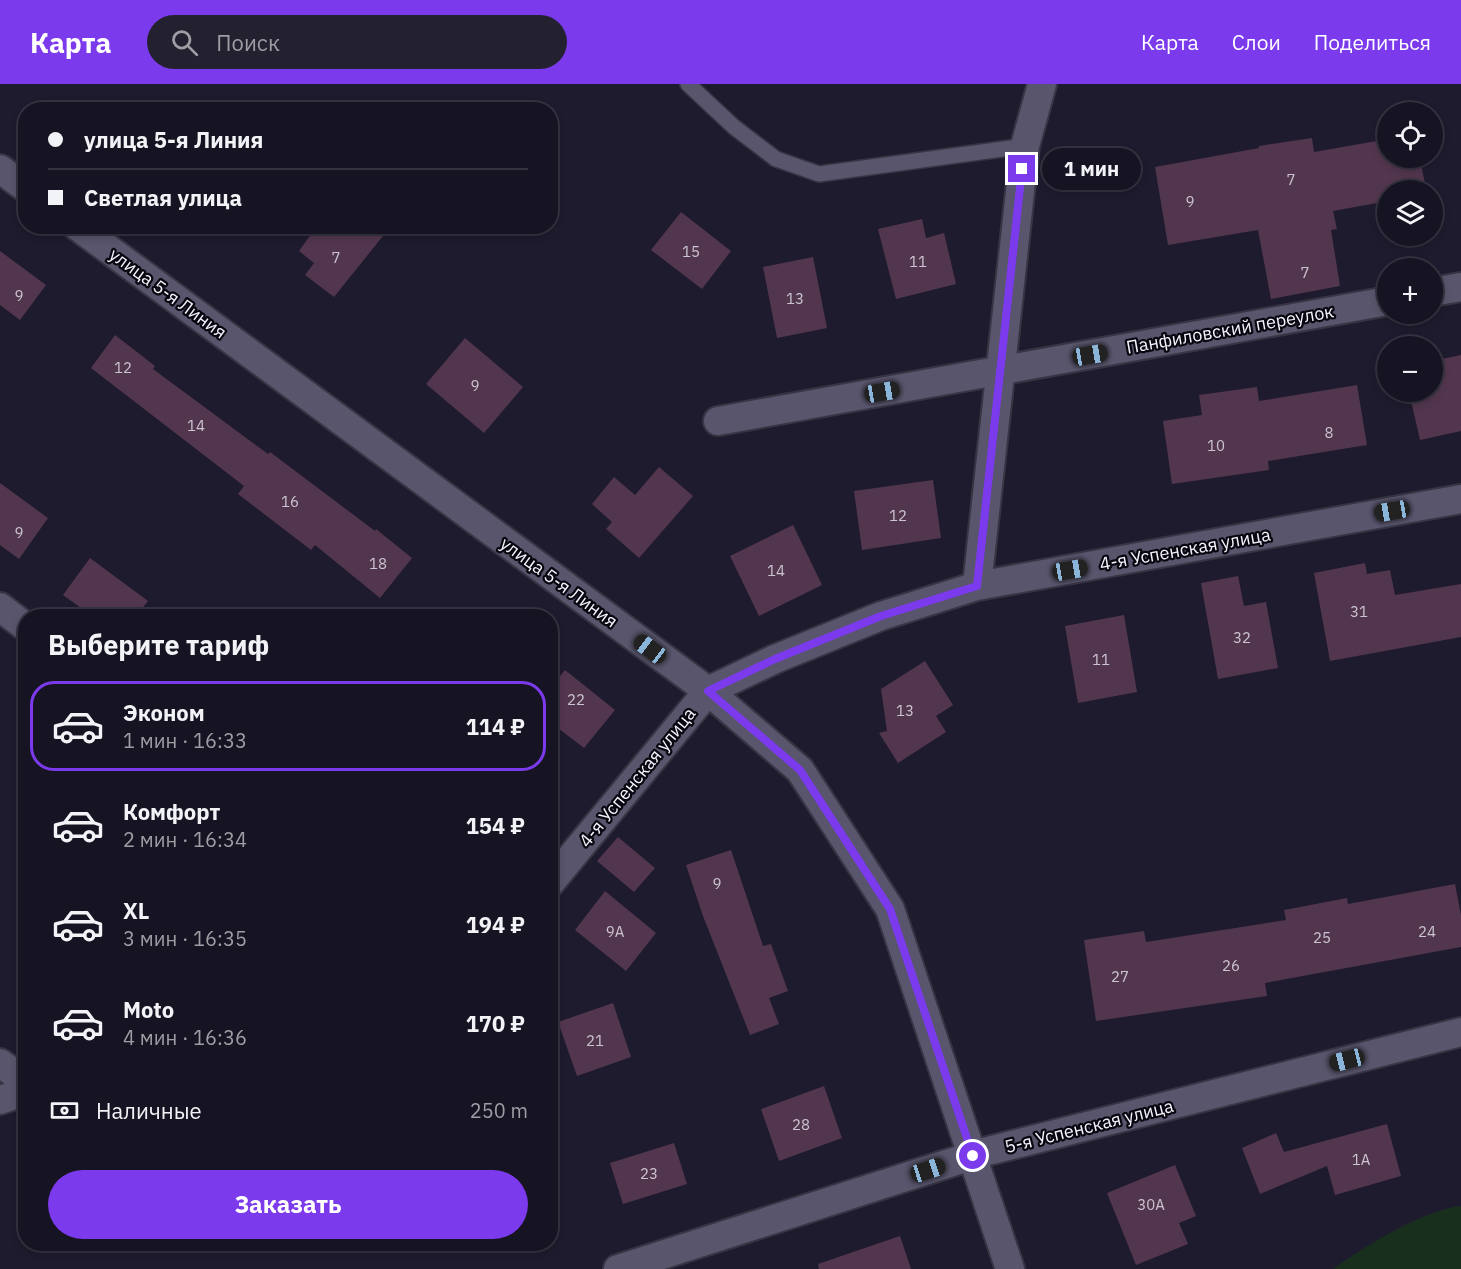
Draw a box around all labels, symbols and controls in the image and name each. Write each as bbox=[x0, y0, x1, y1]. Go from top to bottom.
search box bbox=[147, 15, 567, 69]
text: Карта bbox=[30, 24, 111, 61]
icon: search bbox=[168, 26, 201, 59]
text: Поиск bbox=[216, 28, 280, 57]
text: Карта bbox=[1141, 28, 1199, 56]
text: Слои bbox=[1232, 28, 1281, 56]
text: Поделиться bbox=[1314, 28, 1431, 56]
map controls bbox=[1377, 102, 1443, 402]
button: locate bbox=[1377, 102, 1443, 168]
text: улица 5-я Линия bbox=[84, 125, 263, 154]
callout: 1 мин bbox=[1043, 148, 1142, 190]
route end bbox=[1008, 155, 1035, 182]
text: 1 мин bbox=[1064, 155, 1119, 182]
house number: 7 bbox=[1286, 170, 1296, 189]
button: layers bbox=[1377, 180, 1443, 246]
text: Светлая улица bbox=[84, 183, 242, 212]
house number: 9 bbox=[1185, 192, 1195, 211]
house number: 15 bbox=[682, 242, 700, 261]
street label: улица 5-я Линия bbox=[105, 243, 231, 343]
house number: 7 bbox=[331, 248, 341, 267]
house number: 11 bbox=[909, 252, 927, 271]
button: + bbox=[1377, 258, 1443, 324]
house number: 7 bbox=[1300, 263, 1310, 282]
house number: 9 bbox=[14, 286, 24, 305]
house number: 13 bbox=[786, 289, 804, 308]
street label: Панфиловский переулок bbox=[1124, 299, 1336, 359]
button: − bbox=[1377, 336, 1443, 402]
car bbox=[1071, 343, 1109, 367]
house number: 12 bbox=[114, 358, 132, 377]
house number: 9 bbox=[470, 376, 480, 395]
car bbox=[863, 380, 901, 404]
house number: 14 bbox=[187, 416, 205, 435]
house number: 8 bbox=[1324, 423, 1334, 442]
house number: 10 bbox=[1207, 436, 1225, 455]
house number: 16 bbox=[281, 492, 299, 511]
car bbox=[1373, 499, 1411, 523]
house number: 12 bbox=[889, 506, 907, 525]
house number: 9 bbox=[14, 523, 24, 542]
street label: 4-я Успенская улица bbox=[1098, 523, 1273, 575]
street label: улица 5-я Линия bbox=[496, 532, 622, 632]
house number: 18 bbox=[369, 554, 387, 573]
car bbox=[1051, 558, 1089, 582]
house number: 14 bbox=[767, 561, 785, 580]
house number: 31 bbox=[1350, 602, 1368, 621]
text: Выберите тариф bbox=[48, 627, 269, 662]
house number: 32 bbox=[1233, 628, 1251, 647]
car bbox=[630, 631, 670, 667]
house number: 11 bbox=[1092, 650, 1110, 669]
house number: 22 bbox=[567, 690, 585, 709]
text: Эконом bbox=[123, 698, 205, 727]
icon: car bbox=[51, 699, 105, 753]
house number: 13 bbox=[896, 701, 914, 720]
street label: 4-я Успенская улица bbox=[574, 702, 701, 852]
text: 114 ₽ bbox=[466, 712, 525, 741]
text: 1 мин · 16:33 bbox=[123, 727, 247, 754]
text: Комфорт bbox=[123, 797, 220, 826]
icon: car bbox=[51, 798, 105, 852]
text: 154 ₽ bbox=[466, 811, 525, 840]
text: 2 мин · 16:34 bbox=[123, 826, 247, 853]
house number: 9 bbox=[712, 874, 722, 893]
text: XL bbox=[123, 896, 149, 925]
icon: car bbox=[51, 897, 105, 951]
text: 194 ₽ bbox=[466, 910, 525, 939]
house number: 9А bbox=[606, 922, 625, 941]
house number: 24 bbox=[1418, 922, 1436, 941]
text: 3 мин · 16:35 bbox=[123, 925, 247, 952]
house number: 25 bbox=[1313, 928, 1331, 947]
house number: 26 bbox=[1222, 956, 1240, 975]
house number: 27 bbox=[1111, 967, 1129, 986]
text: Moto bbox=[123, 995, 174, 1024]
icon: car bbox=[51, 996, 105, 1050]
text: 170 ₽ bbox=[466, 1009, 525, 1038]
text: 4 мин · 16:36 bbox=[123, 1024, 247, 1051]
house number: 21 bbox=[586, 1031, 604, 1050]
car bbox=[1327, 1047, 1367, 1073]
icon: cash bbox=[48, 1094, 81, 1127]
street label: 5-я Успенская улица bbox=[1002, 1094, 1176, 1158]
text: Наличные bbox=[96, 1096, 202, 1125]
text: 250 m bbox=[470, 1097, 528, 1124]
house number: 28 bbox=[792, 1115, 810, 1134]
route start bbox=[959, 1142, 986, 1169]
house number: 1А bbox=[1352, 1150, 1371, 1169]
car bbox=[908, 1156, 948, 1184]
house number: 23 bbox=[640, 1164, 658, 1183]
button: Заказать bbox=[48, 1170, 528, 1239]
house number: 30А bbox=[1137, 1195, 1165, 1214]

